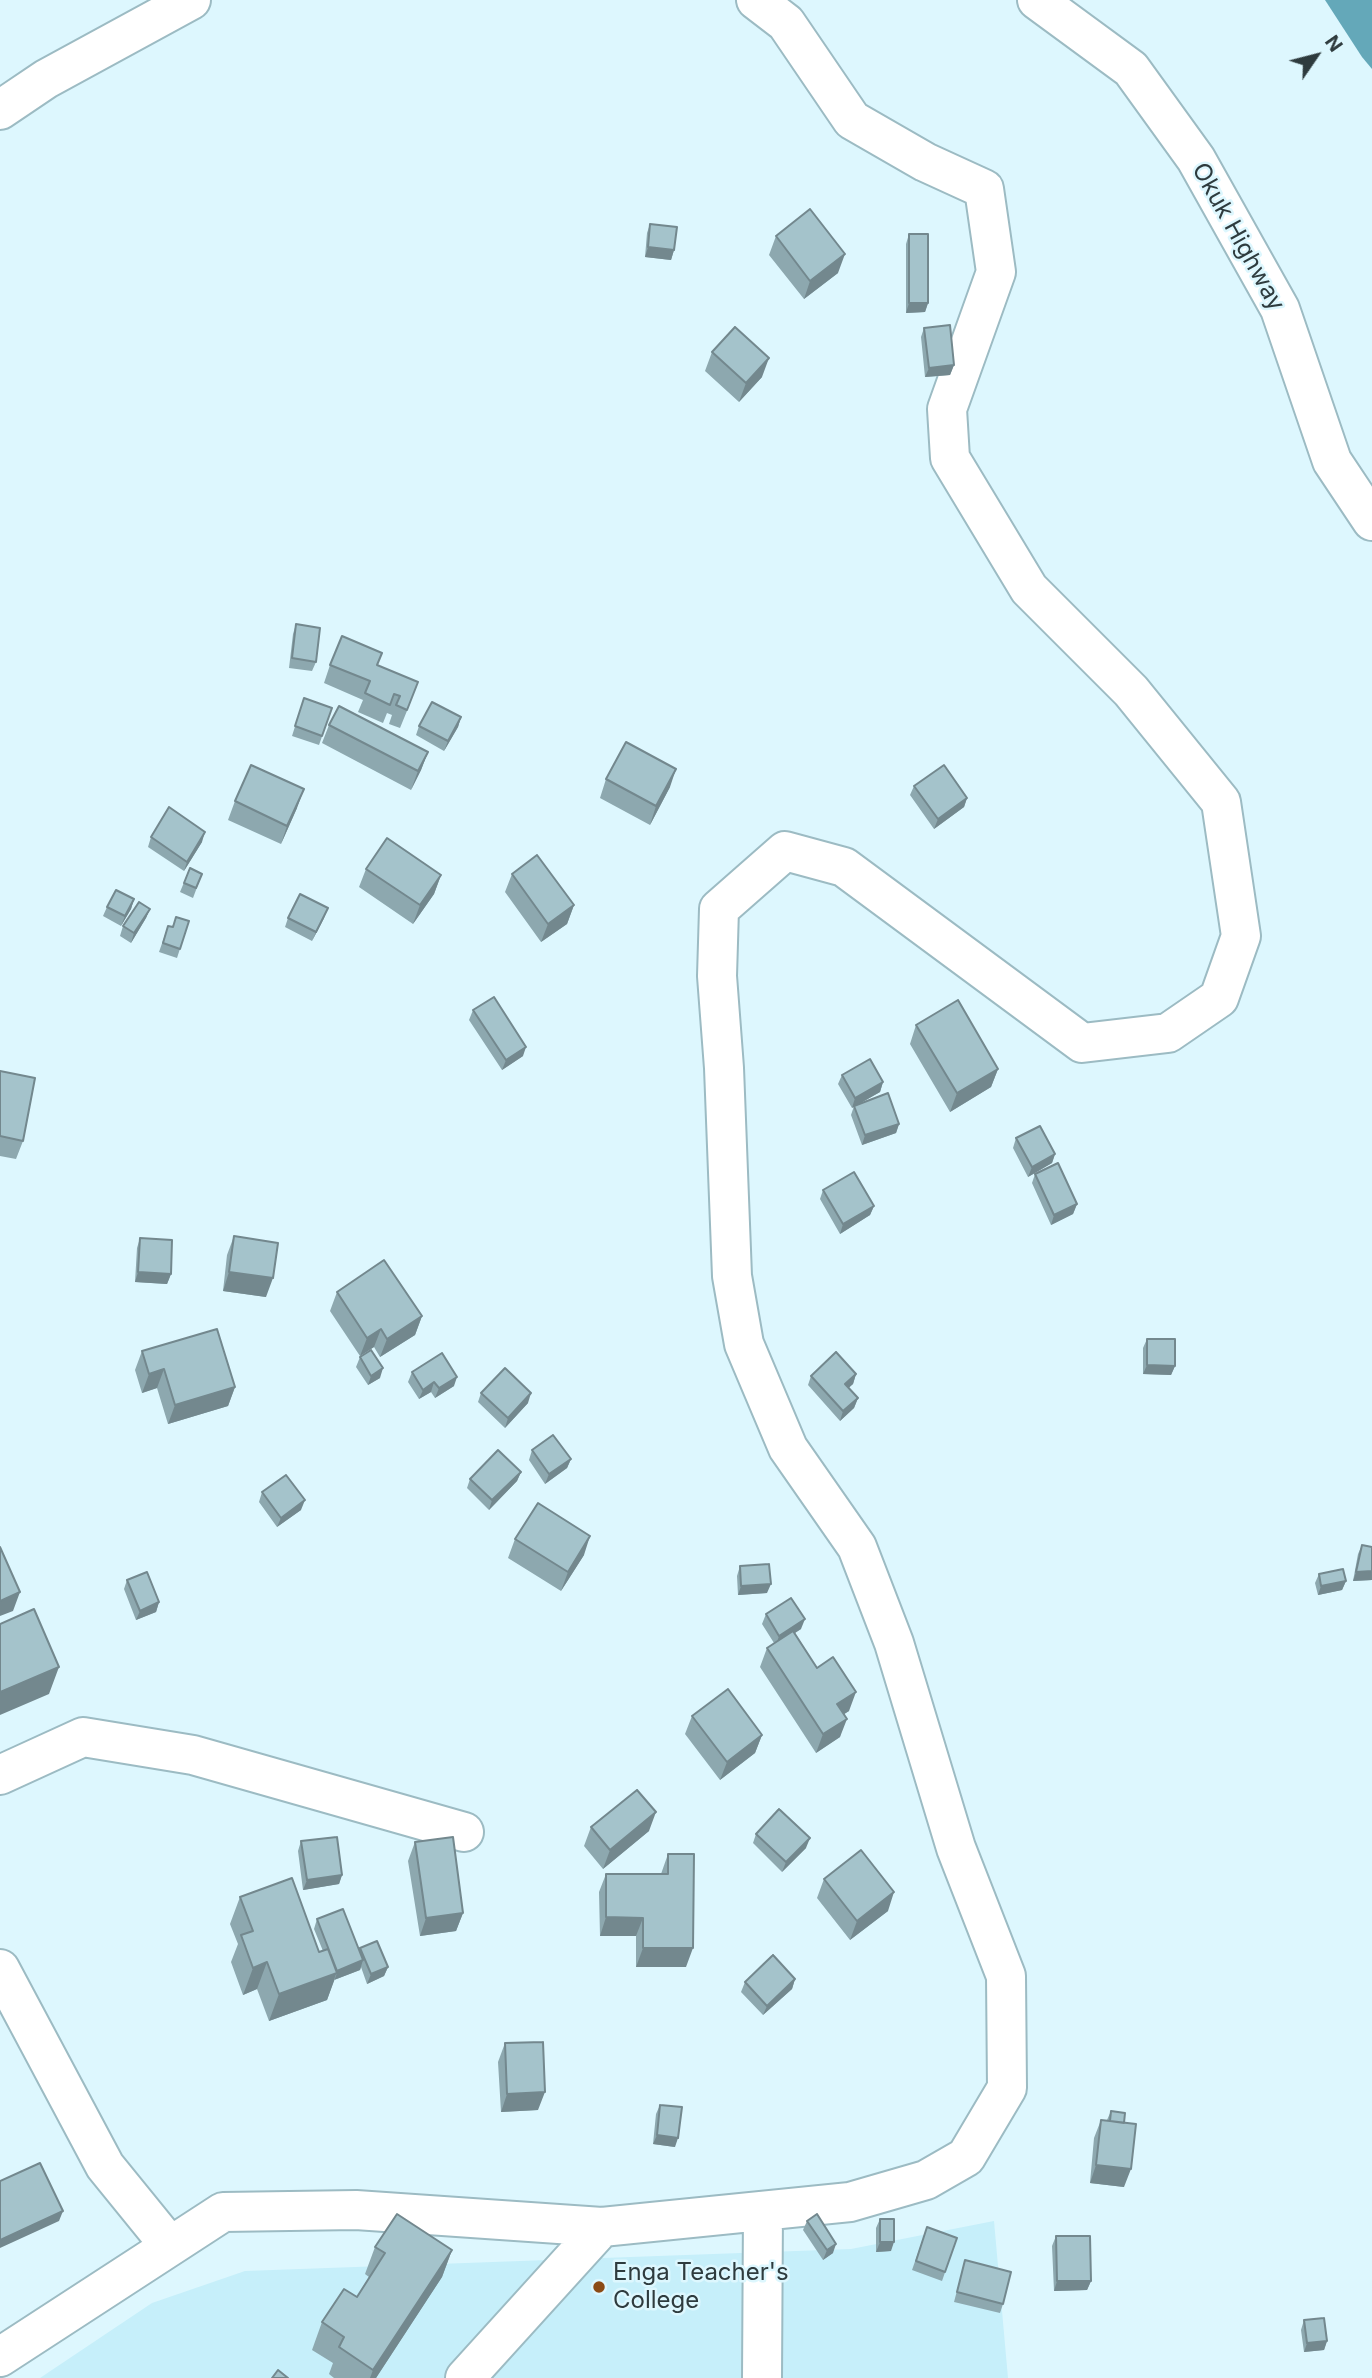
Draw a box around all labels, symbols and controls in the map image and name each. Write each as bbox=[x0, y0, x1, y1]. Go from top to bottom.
north arrow bbox=[1281, 21, 1351, 91]
text: N bbox=[1320, 31, 1347, 56]
street label: Okuk Highway bbox=[1186, 158, 1290, 316]
place label: Enga Teacher's College bbox=[613, 2259, 789, 2315]
marker: Enga Teacher's College bbox=[591, 2279, 607, 2295]

